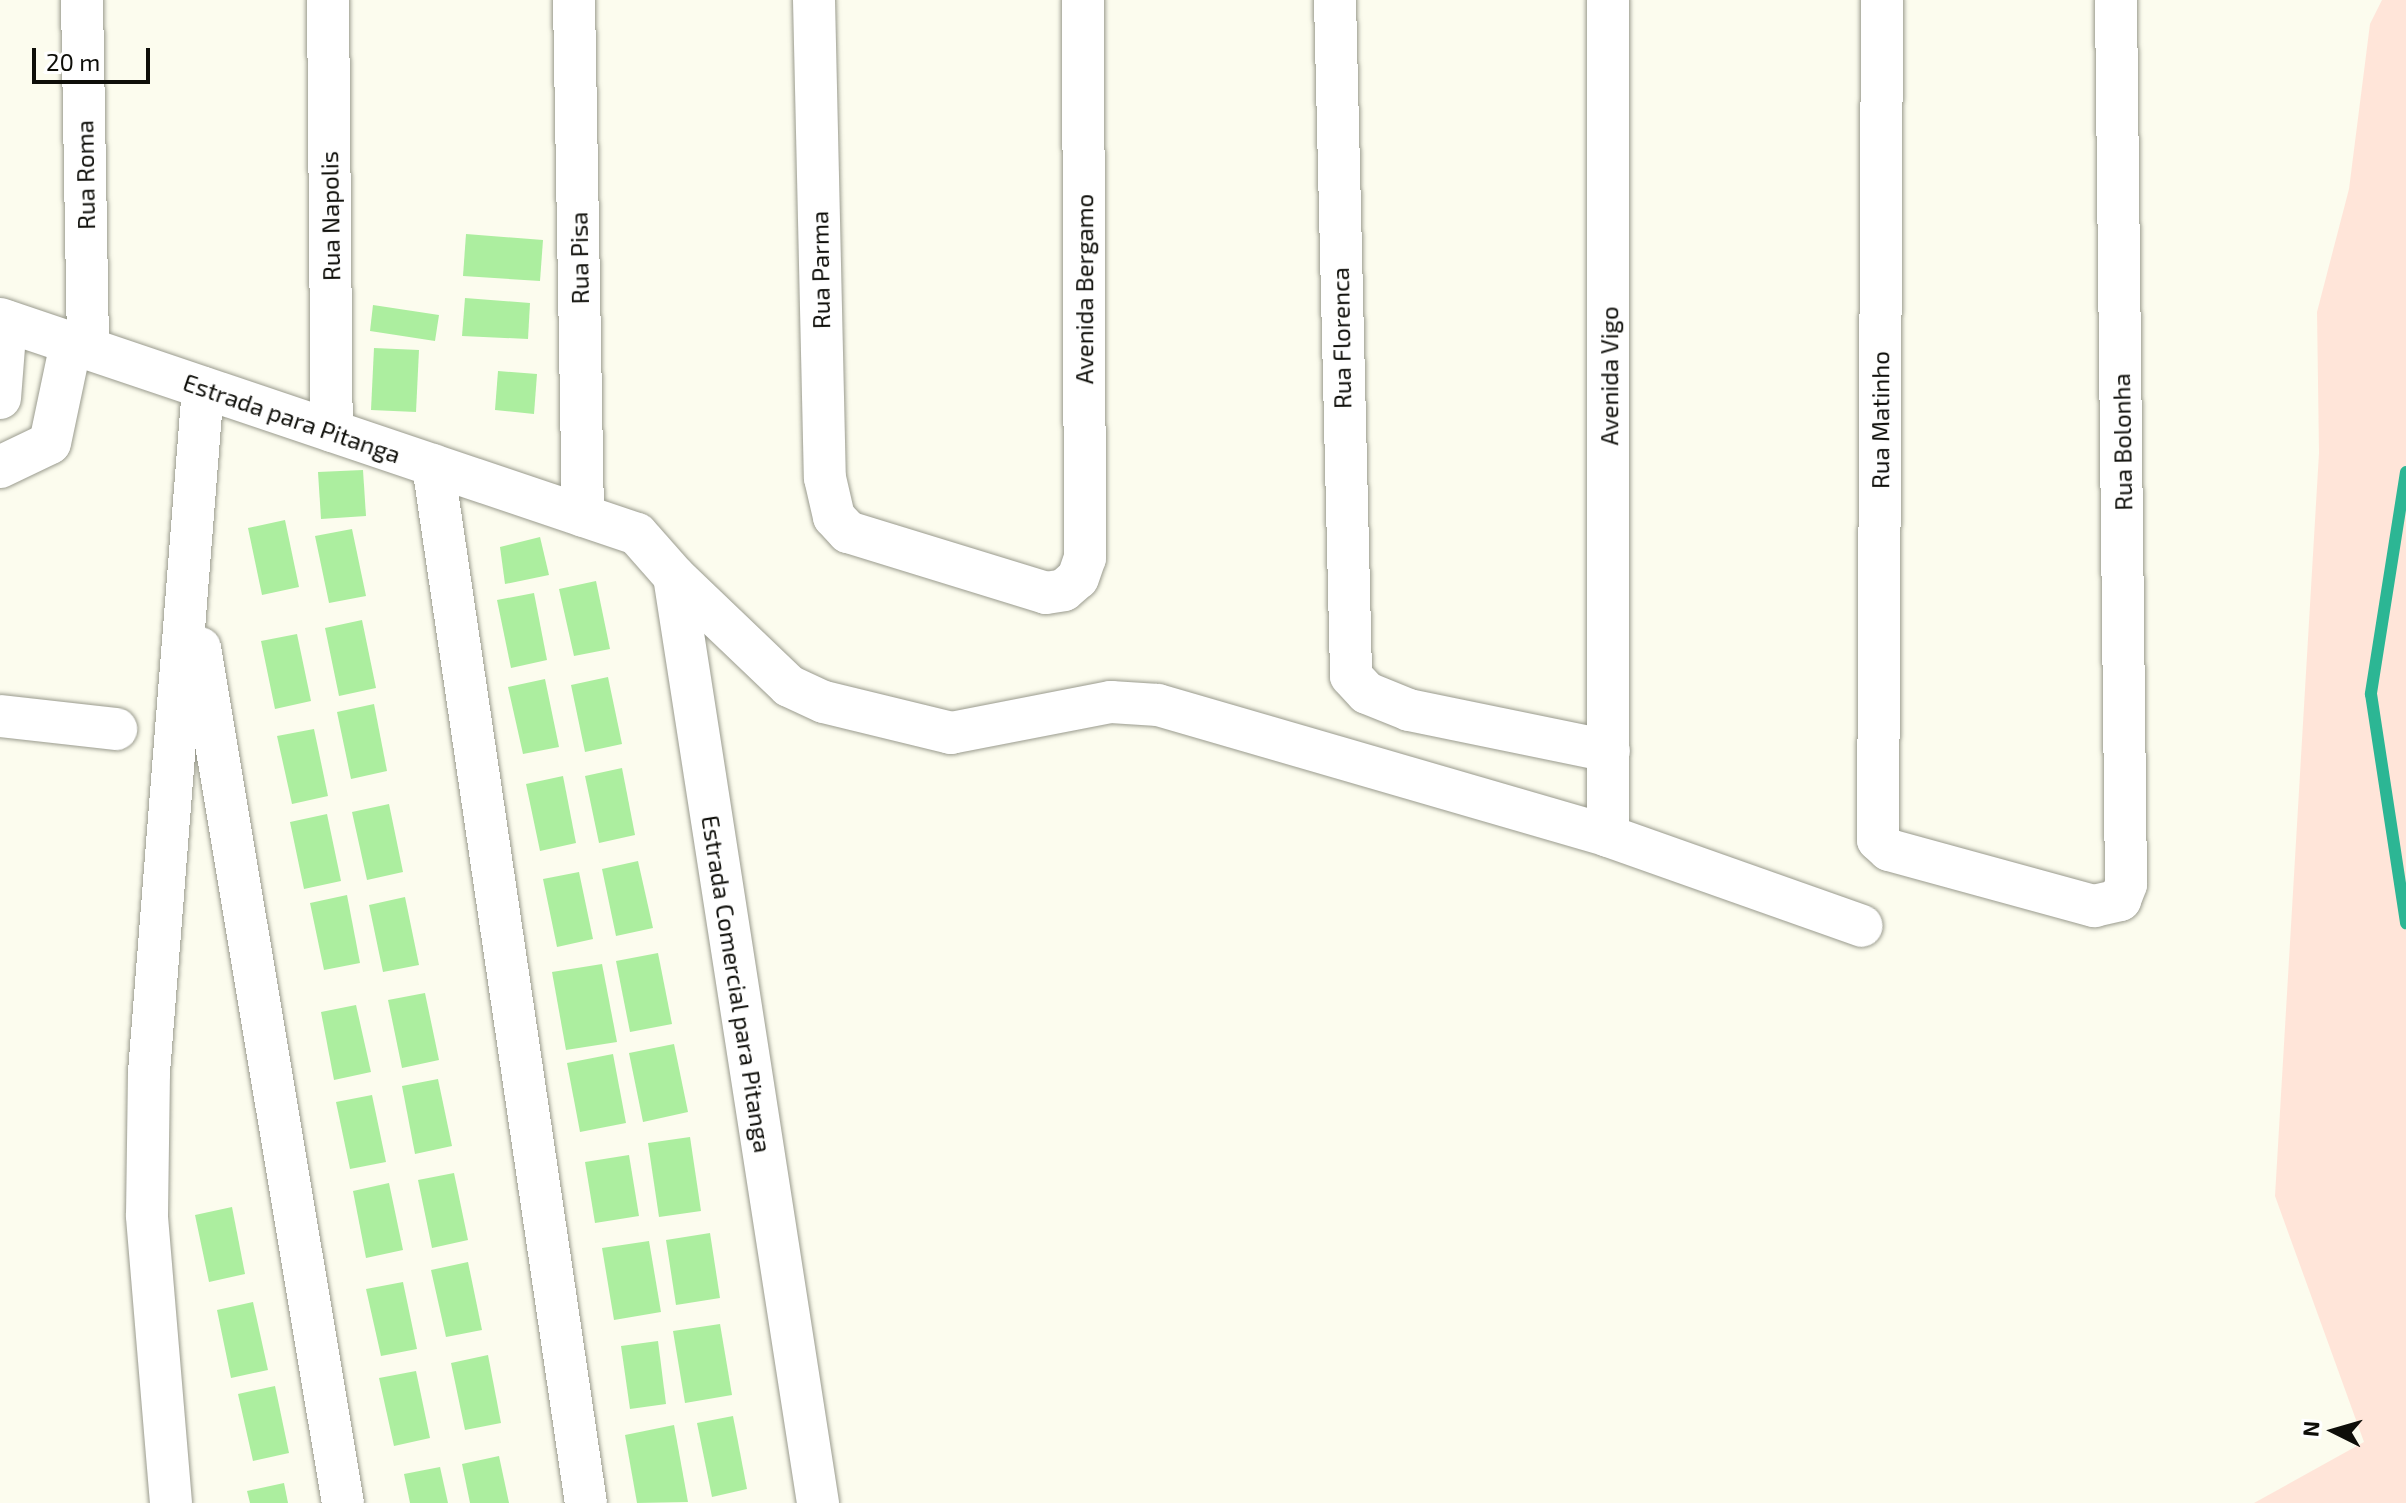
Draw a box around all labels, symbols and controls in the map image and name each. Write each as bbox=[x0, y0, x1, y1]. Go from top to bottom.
scale bar bbox=[36, 32, 154, 82]
text: 20 m bbox=[46, 47, 100, 76]
street label: Rua Roma bbox=[70, 120, 100, 230]
street label: Rua Napolis bbox=[314, 151, 346, 281]
street label: Avenida Bergamo bbox=[1070, 194, 1098, 384]
street label: Rua Pisa bbox=[564, 211, 594, 305]
street label: Rua Parma bbox=[805, 211, 835, 329]
street label: Rua Florenca bbox=[1325, 267, 1357, 409]
street label: Avenida Vigo bbox=[1595, 306, 1623, 446]
street label: Rua Matinho bbox=[1866, 351, 1894, 489]
street label: Estrada para Pitanga bbox=[180, 367, 404, 469]
street label: Rua Bolonha bbox=[2106, 373, 2138, 511]
street label: Estrada Comercial para Pitanga bbox=[696, 813, 778, 1155]
north arrow bbox=[2294, 1391, 2374, 1471]
text: N bbox=[2296, 1420, 2324, 1438]

